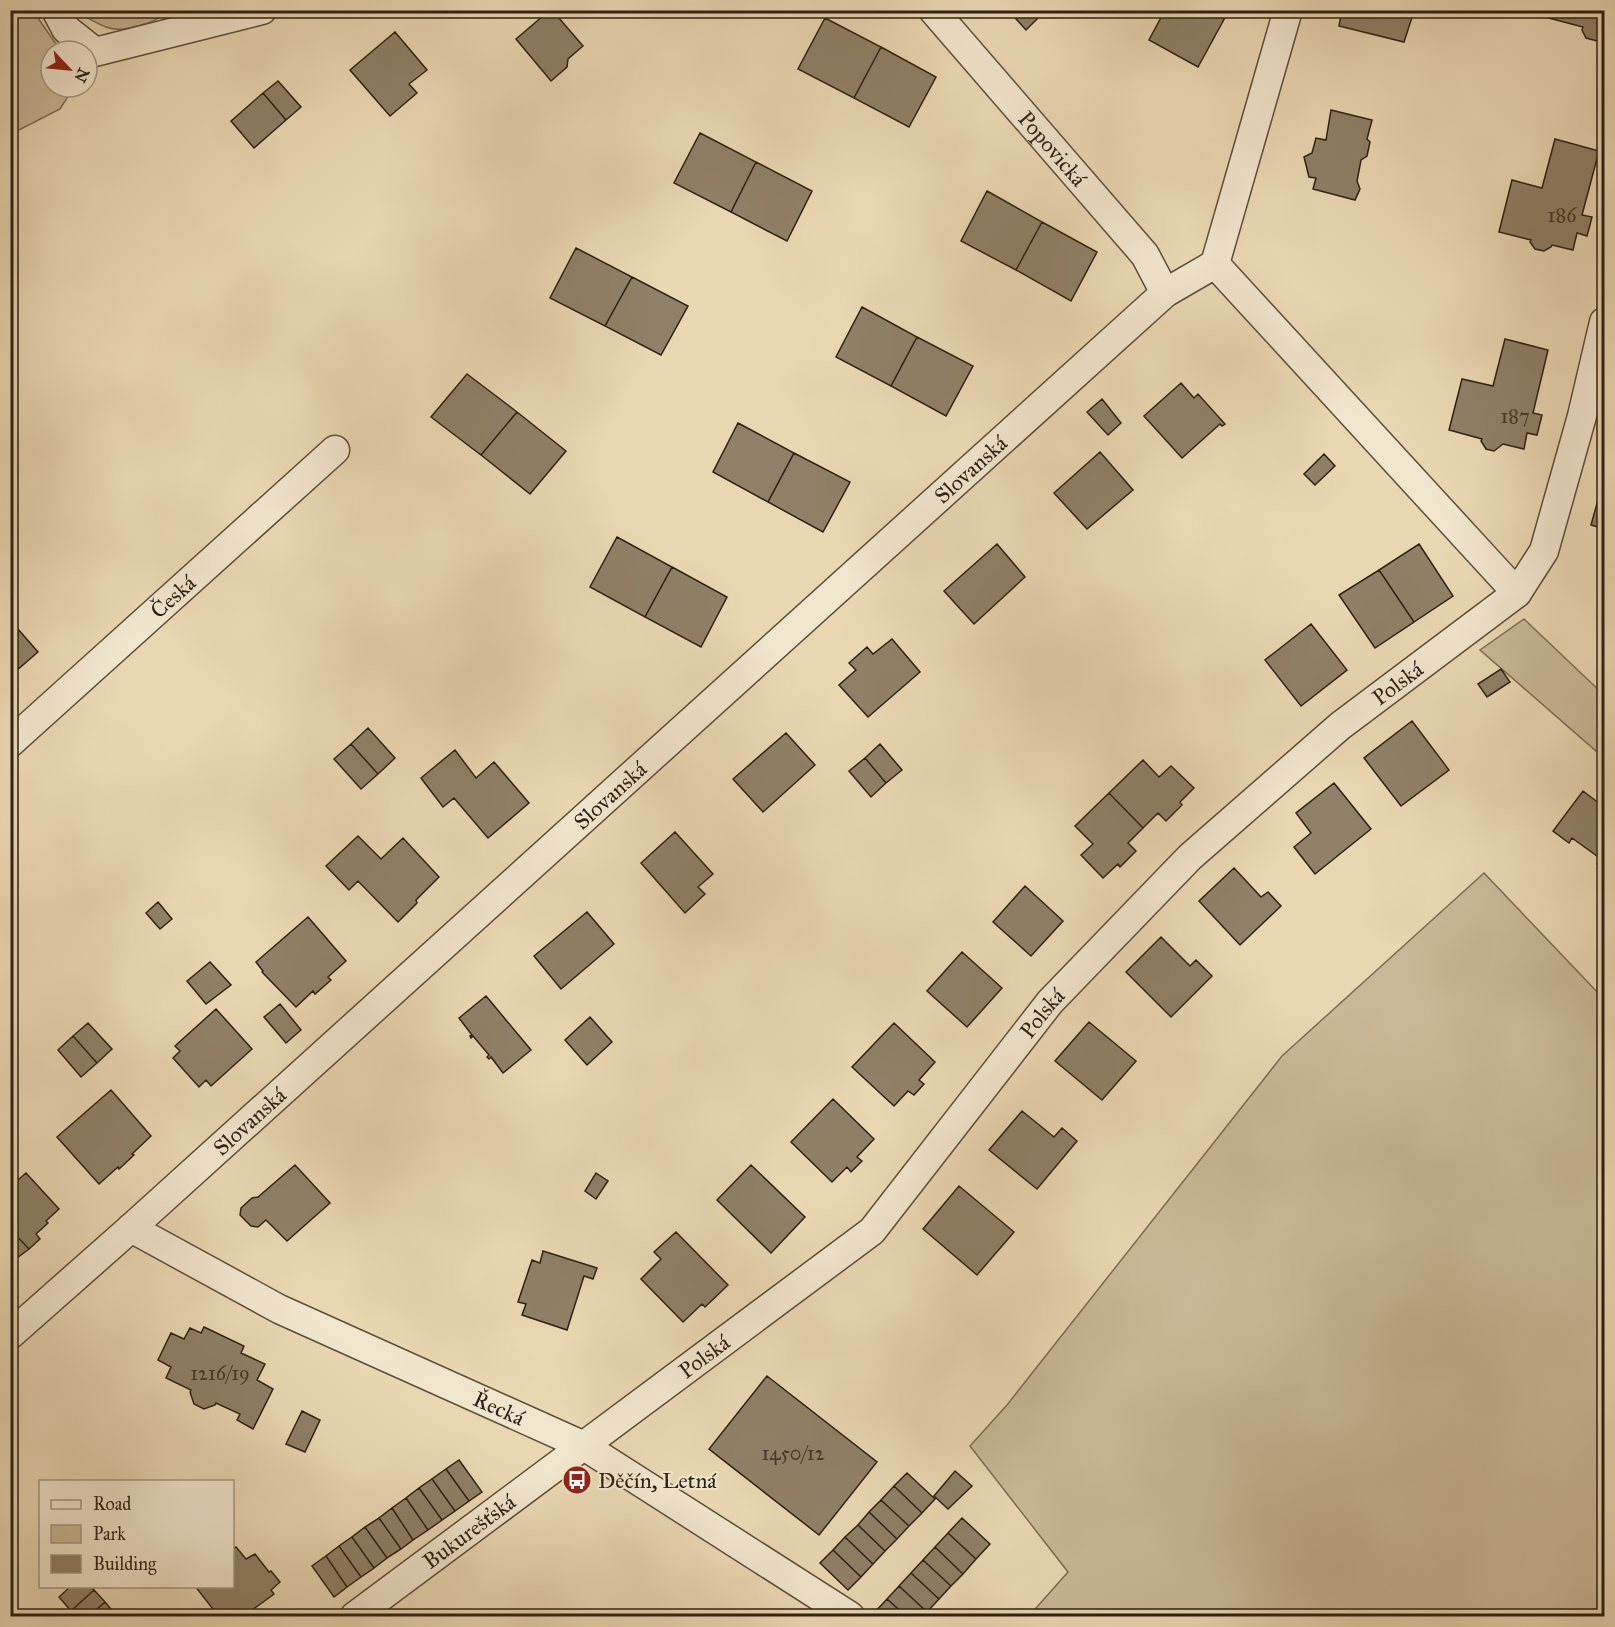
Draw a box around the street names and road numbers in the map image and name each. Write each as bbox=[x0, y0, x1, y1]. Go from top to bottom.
street label: Popovická bbox=[1012, 106, 1093, 192]
street label: Slovanská bbox=[929, 429, 1013, 509]
street label: Česká bbox=[145, 569, 202, 624]
street label: Polská bbox=[1367, 655, 1429, 711]
street label: Slovanská bbox=[568, 755, 653, 835]
street label: Polská bbox=[1014, 982, 1071, 1044]
street label: Slovanská bbox=[208, 1081, 292, 1161]
street label: Polská bbox=[673, 1328, 736, 1384]
street label: Řecká bbox=[469, 1385, 529, 1432]
street label: Bukurešťská bbox=[417, 1488, 521, 1575]

